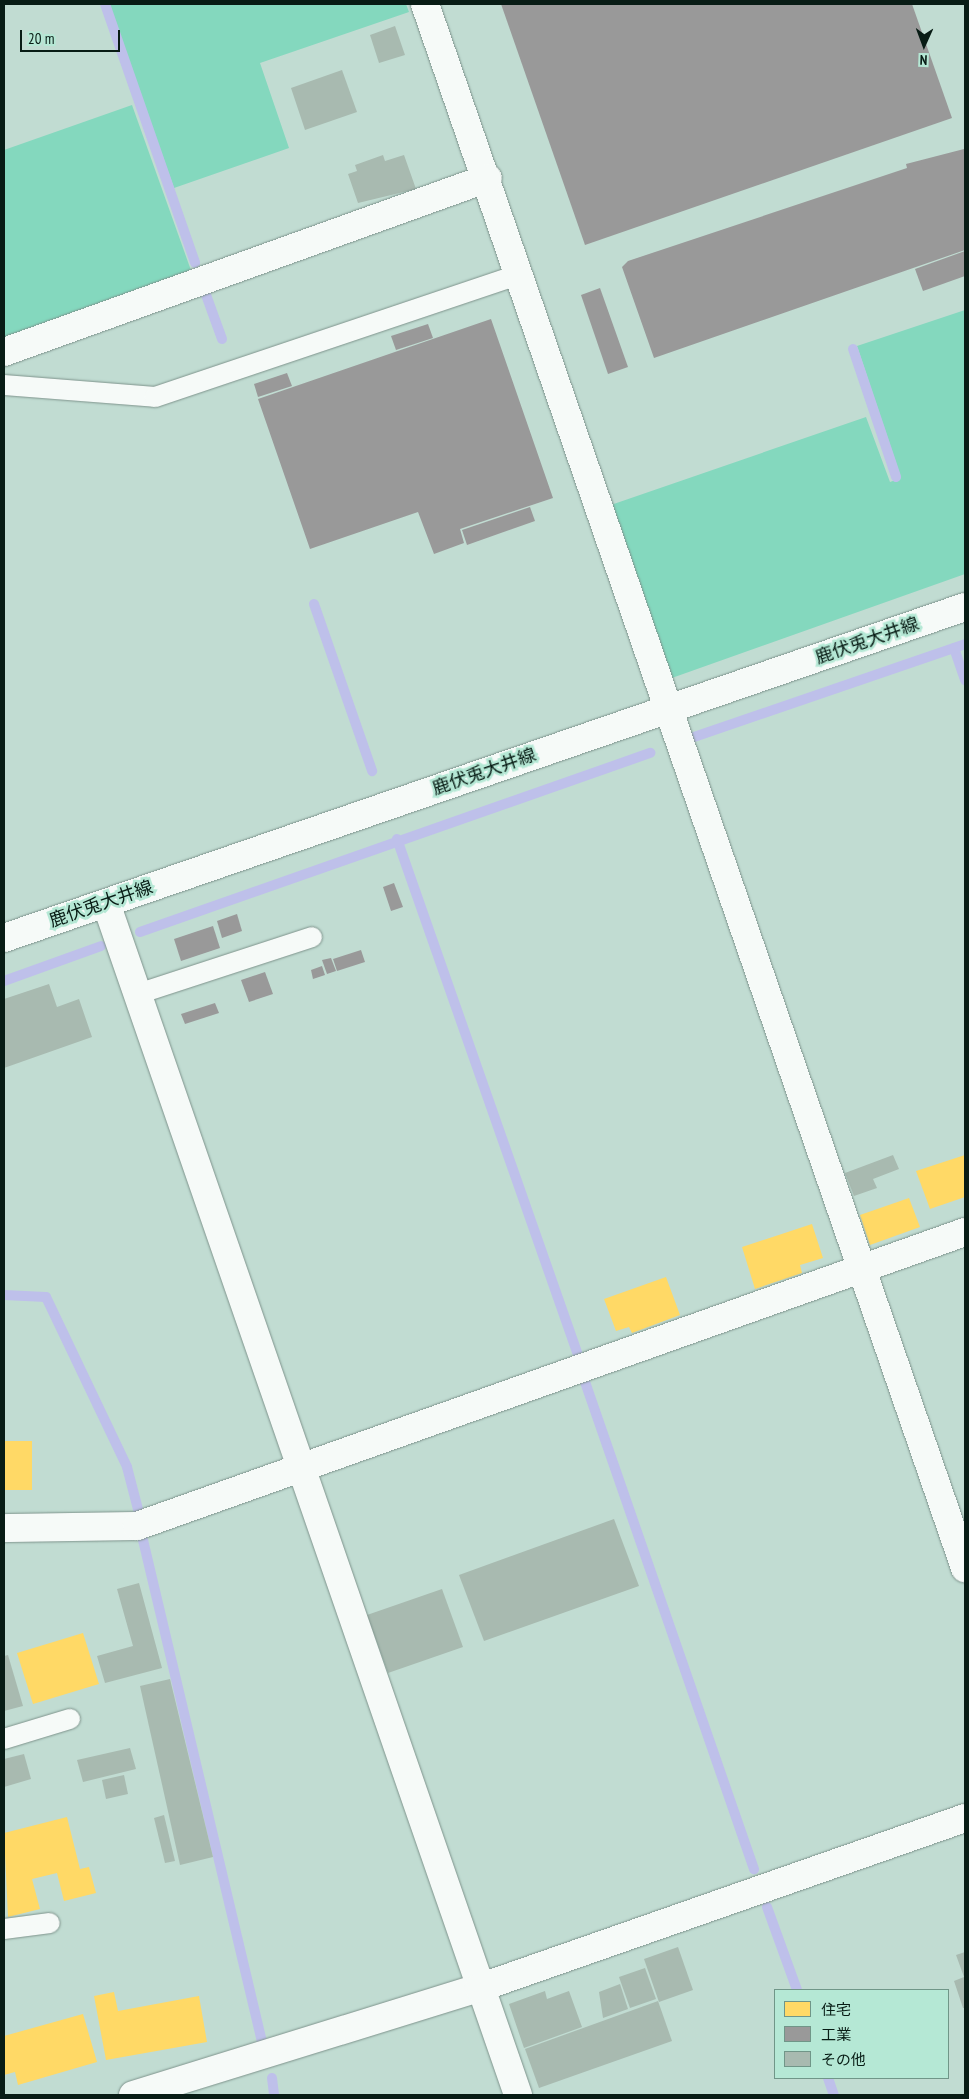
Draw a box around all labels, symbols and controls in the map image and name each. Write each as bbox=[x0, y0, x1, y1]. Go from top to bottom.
scale bar bbox=[22, 20, 122, 52]
north arrow bbox=[899, 20, 949, 70]
text: 20 m bbox=[28, 29, 54, 48]
text: N bbox=[919, 51, 928, 69]
street label: 鹿伏兎大井線 bbox=[812, 613, 922, 669]
street label: 鹿伏兎大井線 bbox=[429, 744, 539, 800]
street label: 鹿伏兎大井線 bbox=[46, 876, 156, 932]
legend bbox=[774, 1989, 949, 2079]
text: 住宅 bbox=[821, 2000, 851, 2019]
text: 工業 bbox=[821, 2025, 851, 2044]
text: その他 bbox=[821, 2050, 866, 2069]

